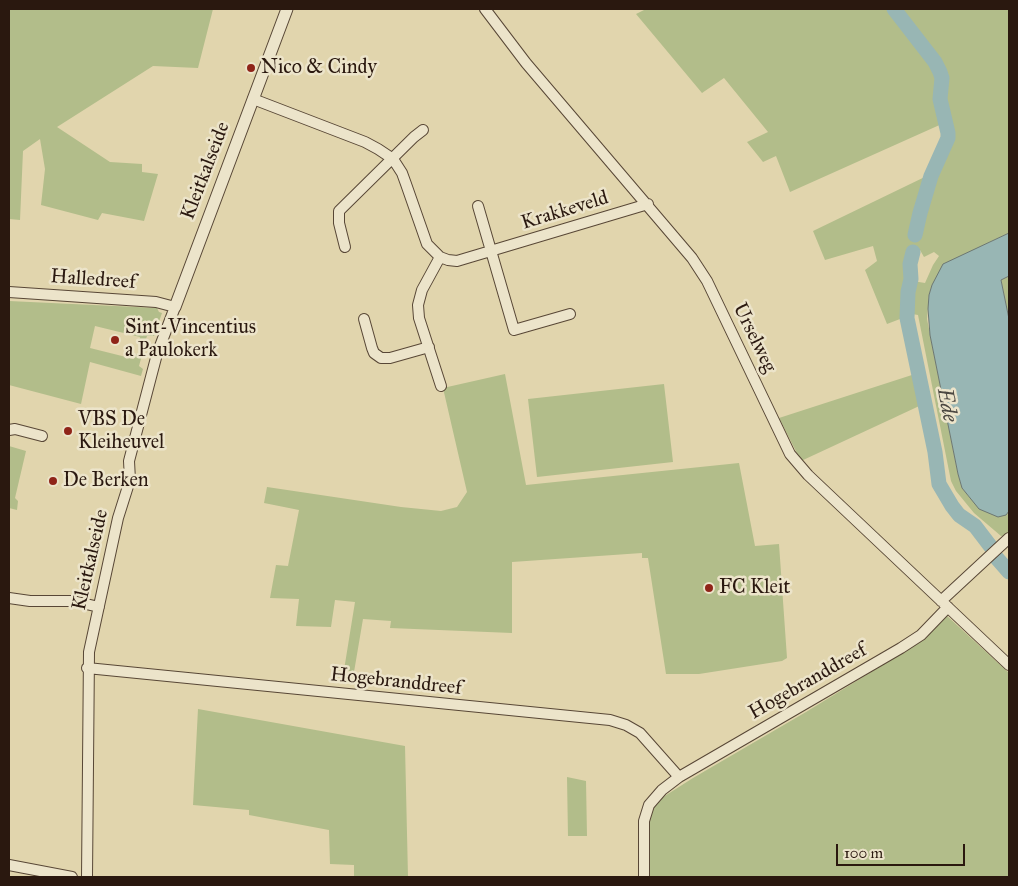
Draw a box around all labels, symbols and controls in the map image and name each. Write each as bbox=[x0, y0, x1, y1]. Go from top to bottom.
place label: Nico & Cindy bbox=[261, 56, 377, 80]
marker: Nico & Cindy bbox=[245, 62, 257, 74]
street label: Kleitkalseide bbox=[176, 119, 236, 223]
street label: Krakkeveld bbox=[519, 186, 611, 236]
street label: Halledreef bbox=[49, 265, 137, 295]
street label: Urselweg bbox=[727, 299, 781, 377]
place label: Sint-Vincentius a Paulokerk bbox=[125, 316, 256, 363]
marker: Sint-Vincentius a Paulokerk bbox=[109, 334, 121, 346]
water label: Ede bbox=[930, 386, 962, 424]
place label: VBS De Kleiheuvel bbox=[78, 408, 164, 455]
marker: VBS De Kleiheuvel bbox=[62, 425, 74, 437]
place label: De Berken bbox=[63, 469, 149, 493]
marker: De Berken bbox=[47, 475, 59, 487]
street label: Kleitkalseide bbox=[68, 507, 114, 613]
place label: FC Kleit bbox=[719, 576, 790, 600]
marker: FC Kleit bbox=[703, 582, 715, 594]
street label: Hogebranddreef bbox=[745, 639, 871, 725]
street label: Hogebranddreef bbox=[329, 663, 463, 701]
scale bar bbox=[838, 834, 967, 866]
text: 100 m bbox=[844, 844, 883, 862]

